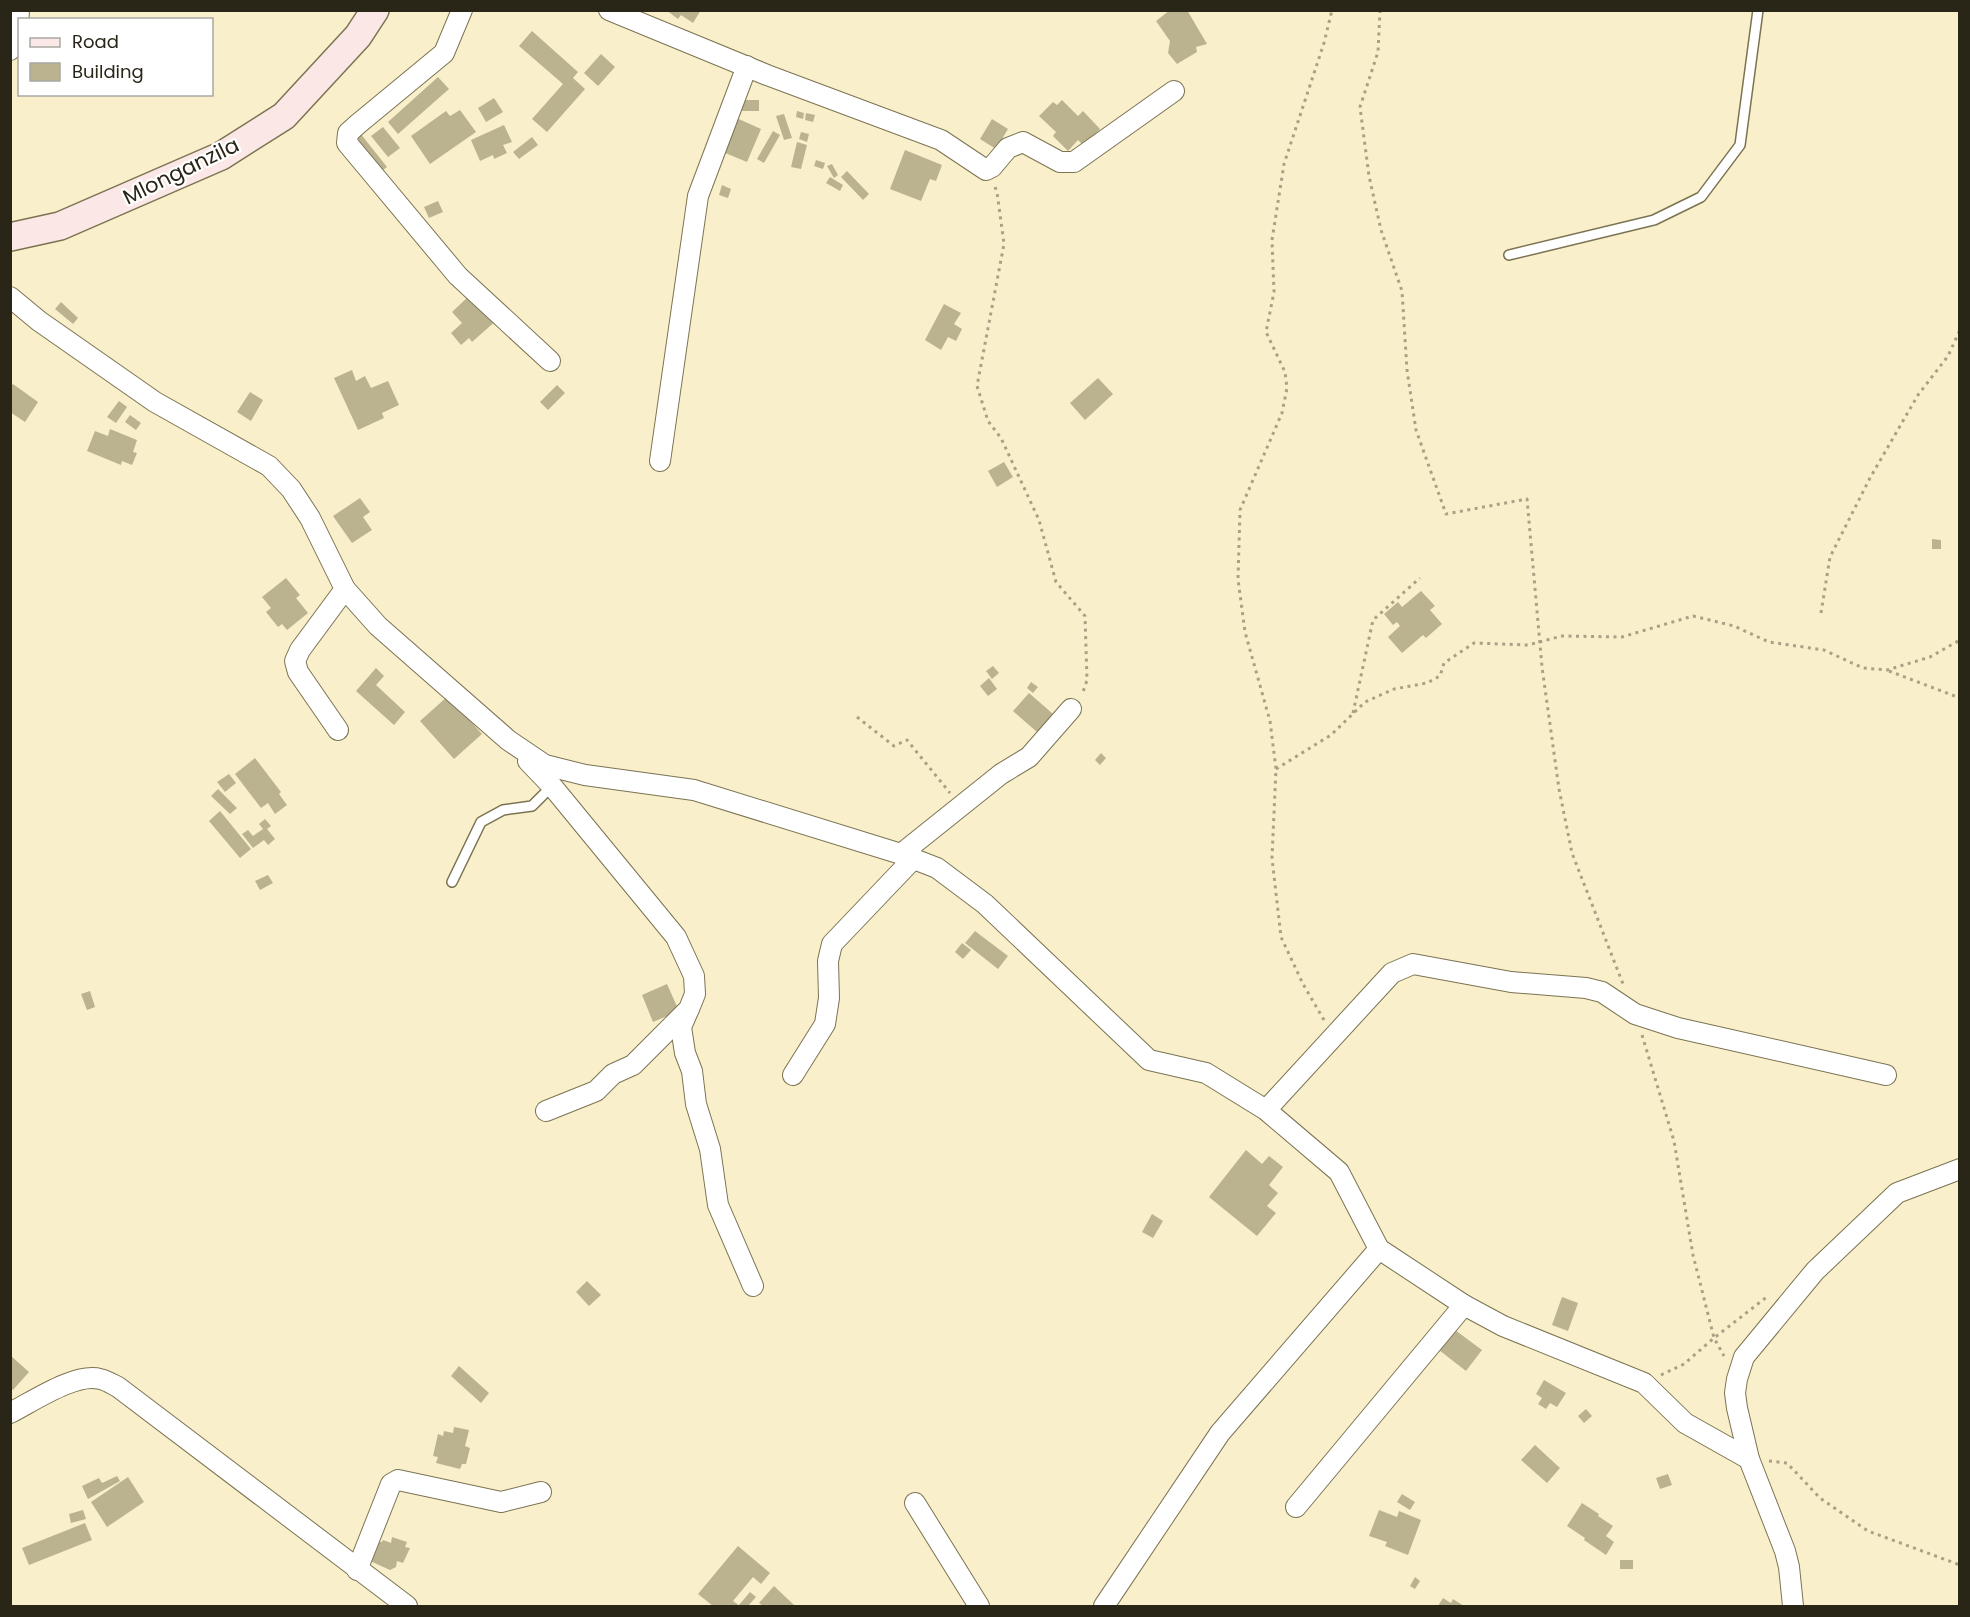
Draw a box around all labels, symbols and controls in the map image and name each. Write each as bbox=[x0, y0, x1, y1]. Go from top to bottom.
legend bbox=[18, 18, 213, 96]
text: Road bbox=[72, 29, 119, 54]
text: Building bbox=[72, 59, 144, 84]
street label: Mlonganzila bbox=[118, 130, 244, 211]

